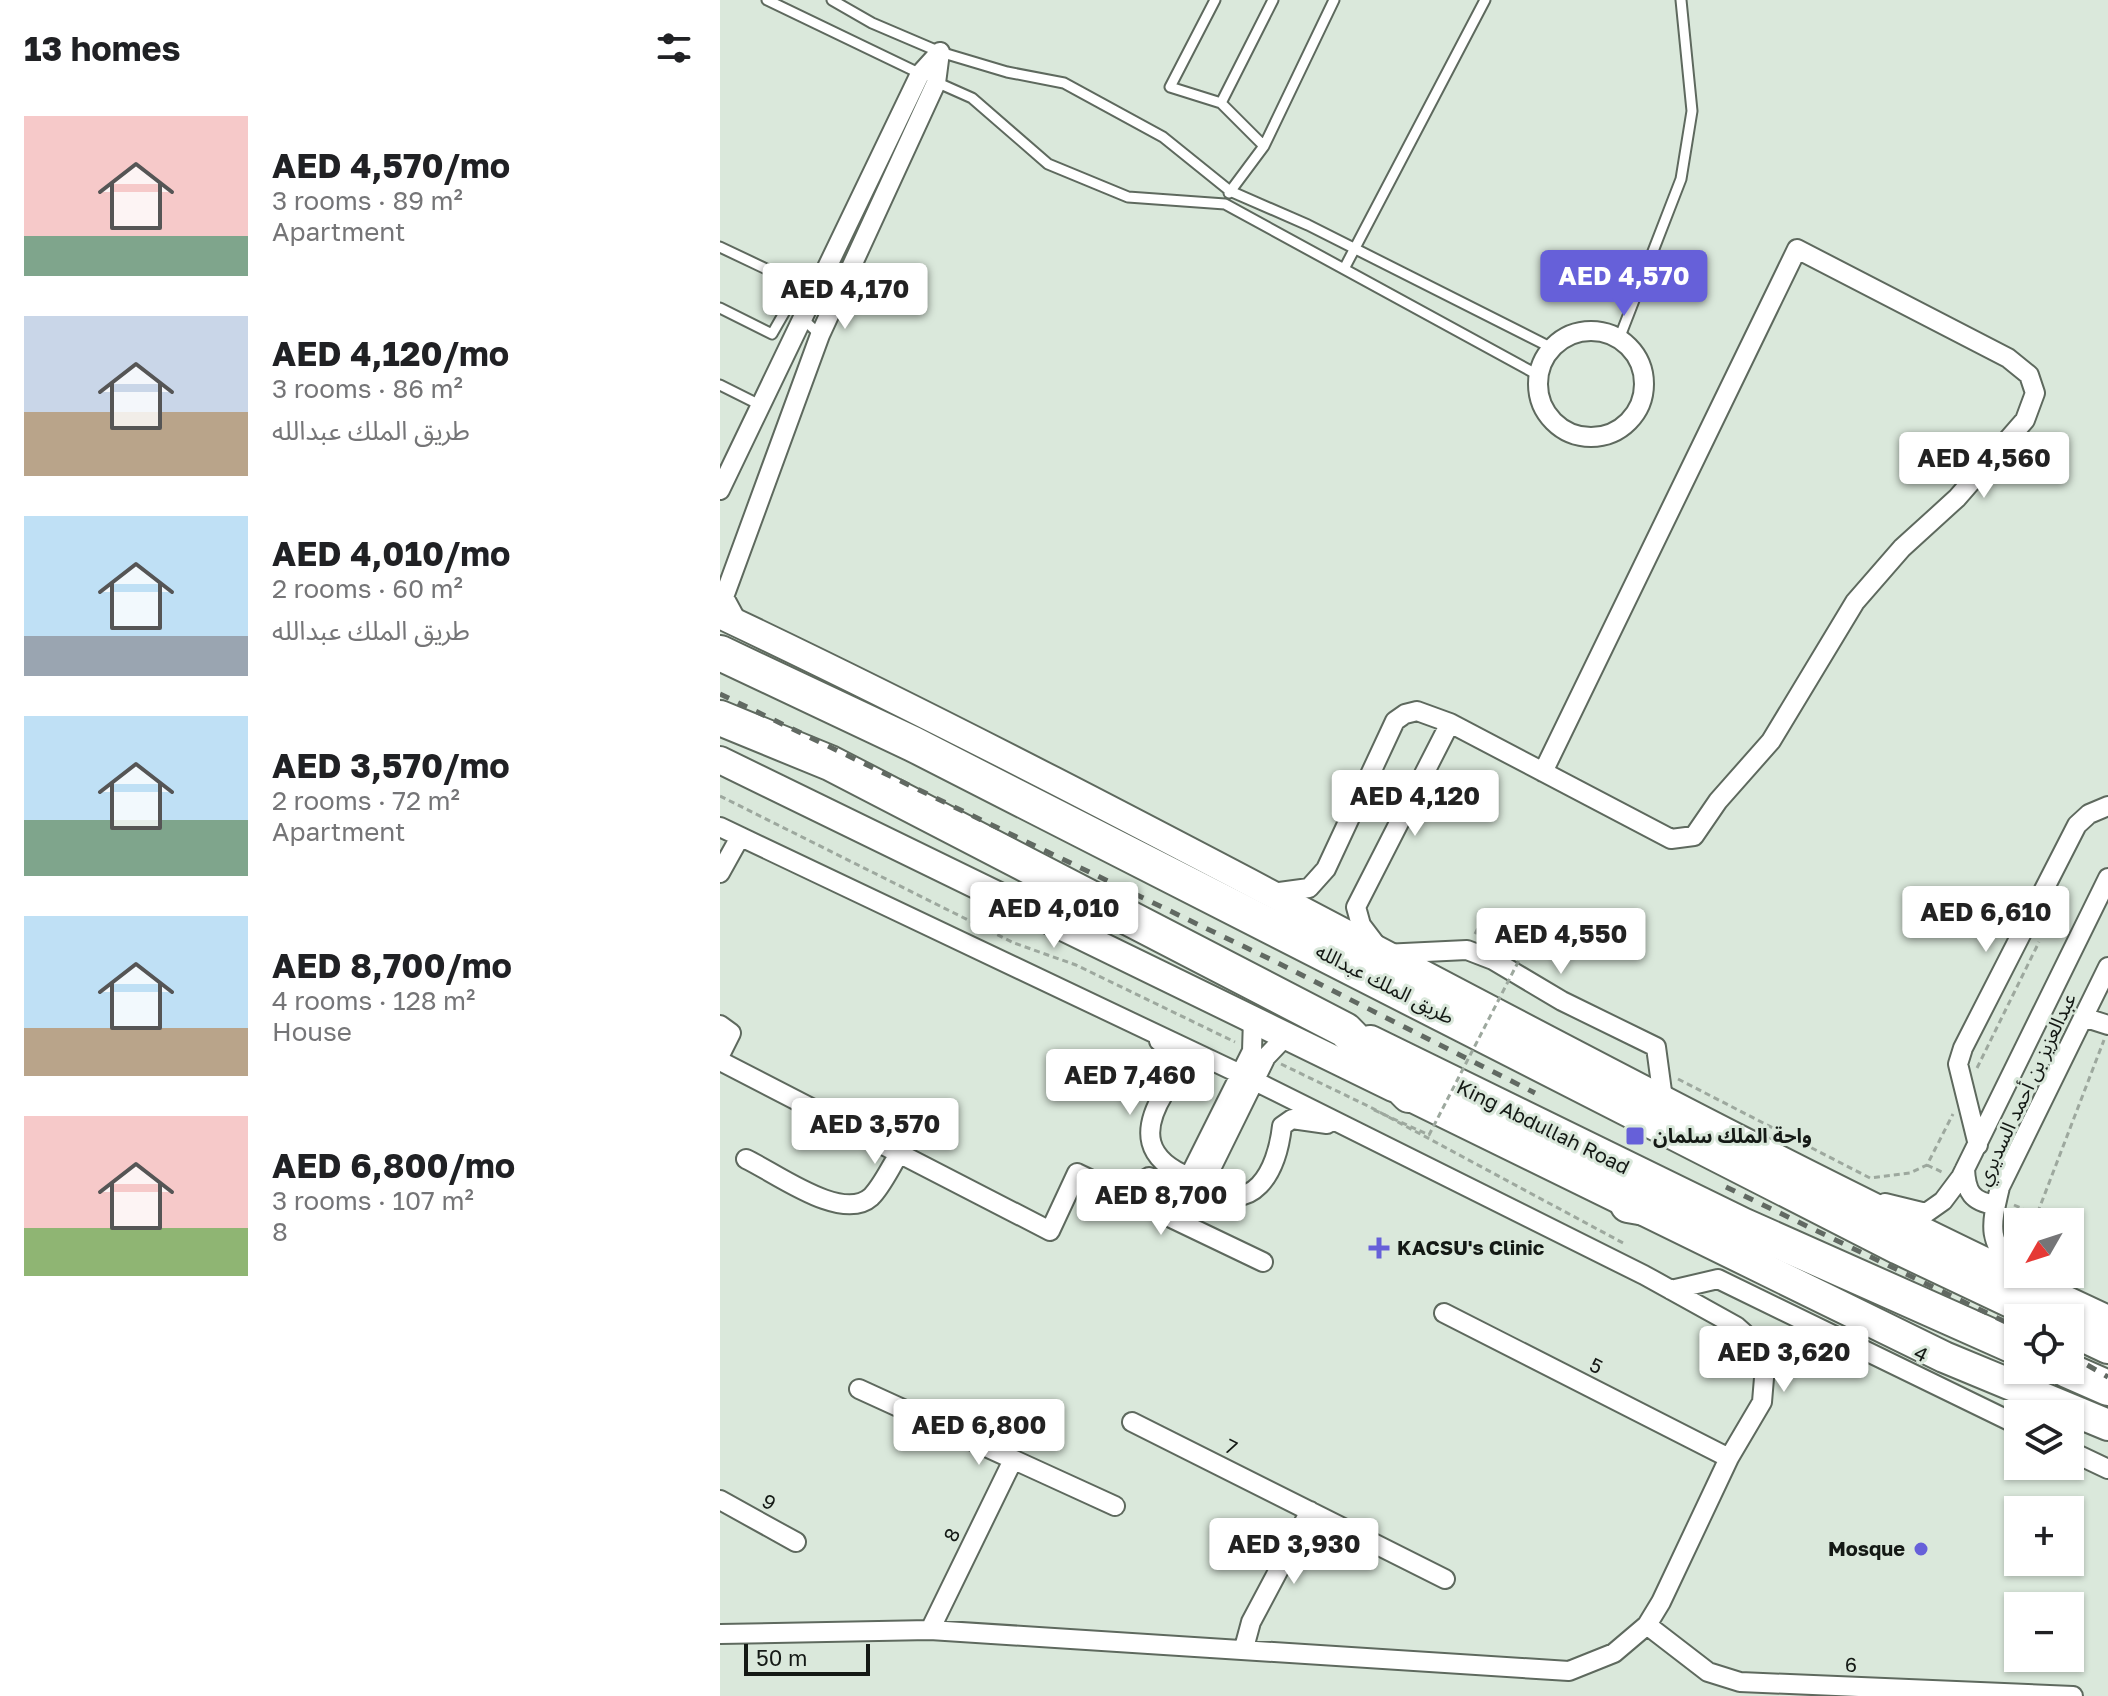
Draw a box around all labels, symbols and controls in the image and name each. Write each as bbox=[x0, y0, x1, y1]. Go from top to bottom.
icon: filters bbox=[652, 26, 696, 70]
text: 13 homes bbox=[24, 28, 181, 68]
text: AED 4,570/mo bbox=[272, 145, 510, 185]
icon: home bbox=[88, 148, 184, 244]
text: 3 rooms · 89 m² bbox=[272, 185, 463, 216]
text: Apartment bbox=[272, 216, 405, 247]
pin: AED 4,570 bbox=[1532, 250, 1716, 318]
text: AED 4,570 bbox=[1558, 260, 1690, 291]
pin: AED 4,170 bbox=[753, 263, 937, 331]
text: AED 4,170 bbox=[781, 273, 909, 304]
text: AED 4,120/mo bbox=[272, 333, 509, 373]
icon: home bbox=[88, 348, 184, 444]
text: 3 rooms · 86 m² bbox=[272, 373, 463, 404]
text: طريق الملك عبدالله bbox=[272, 415, 470, 446]
pin: AED 4,560 bbox=[1892, 432, 2076, 500]
text: AED 4,560 bbox=[1917, 442, 2051, 473]
text: AED 4,010/mo bbox=[272, 533, 510, 573]
icon: home bbox=[88, 548, 184, 644]
text: 2 rooms · 60 m² bbox=[272, 573, 463, 604]
text: طريق الملك عبدالله bbox=[272, 615, 470, 646]
text: AED 3,570/mo bbox=[272, 745, 510, 785]
icon: home bbox=[88, 748, 184, 844]
pin: AED 4,120 bbox=[1323, 770, 1507, 838]
text: AED 4,120 bbox=[1350, 780, 1480, 811]
text: 2 rooms · 72 m² bbox=[272, 785, 460, 816]
text: Apartment bbox=[272, 816, 405, 847]
pin: AED 4,010 bbox=[962, 882, 1146, 950]
pin: AED 6,610 bbox=[1894, 886, 2078, 954]
text: AED 4,010 bbox=[988, 892, 1120, 923]
text: AED 6,610 bbox=[1920, 896, 2052, 927]
pin: AED 4,550 bbox=[1469, 908, 1653, 976]
text: AED 4,550 bbox=[1495, 918, 1627, 949]
street label: طريق الملك عبدالله bbox=[1311, 938, 1459, 1030]
text: AED 8,700/mo bbox=[272, 945, 512, 985]
icon: home bbox=[88, 948, 184, 1044]
text: 4 rooms · 128 m² bbox=[272, 985, 475, 1016]
street label: عبدالعزيز بن أحمد السديري bbox=[1970, 989, 2084, 1191]
text: House bbox=[272, 1016, 352, 1047]
pin: AED 7,460 bbox=[1038, 1049, 1222, 1117]
text: AED 7,460 bbox=[1064, 1059, 1196, 1090]
street label: King Abdullah Road bbox=[1453, 1074, 1634, 1178]
pin: AED 3,570 bbox=[783, 1098, 967, 1166]
text: AED 3,570 bbox=[810, 1108, 940, 1139]
place label: واحة الملك سلمان bbox=[1653, 1123, 1812, 1148]
marker: واحة الملك سلمان bbox=[1624, 1125, 1646, 1147]
text: AED 6,800/mo bbox=[272, 1145, 515, 1185]
icon: home bbox=[88, 1148, 184, 1244]
pin: AED 8,700 bbox=[1069, 1169, 1253, 1237]
text: AED 8,700 bbox=[1095, 1179, 1227, 1210]
text: 3 rooms · 107 m² bbox=[272, 1185, 474, 1216]
north arrow bbox=[2004, 1208, 2084, 1288]
map controls bbox=[2004, 1208, 2084, 1672]
text: 8 bbox=[272, 1216, 288, 1247]
place label: KACSU's Clinic bbox=[1397, 1235, 1544, 1259]
marker: KACSU's Clinic bbox=[1368, 1237, 1390, 1259]
button: locate bbox=[2004, 1304, 2084, 1384]
pin: AED 3,620 bbox=[1692, 1326, 1876, 1394]
text: AED 3,620 bbox=[1717, 1336, 1851, 1367]
street label: 4 bbox=[1911, 1340, 1932, 1367]
street label: 5 bbox=[1586, 1352, 1607, 1378]
pin: AED 6,800 bbox=[887, 1399, 1071, 1467]
button: layers bbox=[2004, 1400, 2084, 1480]
text: AED 6,800 bbox=[911, 1409, 1047, 1440]
street label: 7 bbox=[1221, 1433, 1241, 1459]
street label: 9 bbox=[758, 1488, 781, 1515]
button: + bbox=[2004, 1496, 2084, 1576]
pin: AED 3,930 bbox=[1202, 1518, 1386, 1586]
street label: 8 bbox=[938, 1524, 965, 1545]
text: AED 3,930 bbox=[1227, 1528, 1361, 1559]
place label: Mosque bbox=[1828, 1536, 1905, 1560]
marker: Mosque bbox=[1912, 1540, 1930, 1558]
button: − bbox=[2004, 1592, 2084, 1672]
scale bar bbox=[744, 1640, 870, 1676]
text: 50 m bbox=[756, 1644, 807, 1671]
street label: 6 bbox=[1845, 1652, 1857, 1676]

